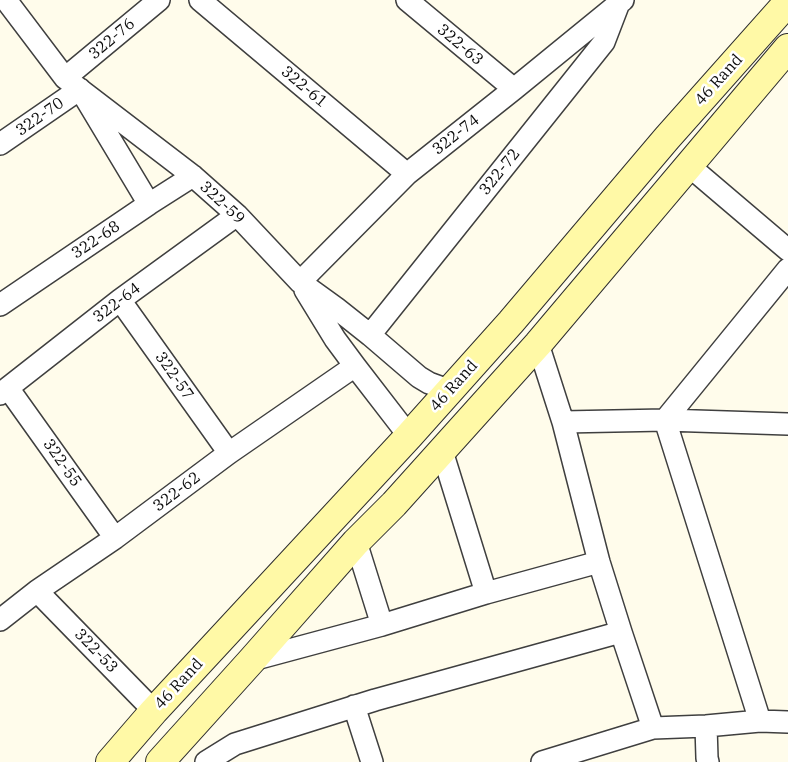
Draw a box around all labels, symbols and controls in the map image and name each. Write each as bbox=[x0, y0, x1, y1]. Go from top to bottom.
street label: 322-76 bbox=[85, 14, 139, 64]
street label: 322-63 bbox=[433, 20, 487, 70]
street label: 46 Rand bbox=[691, 50, 747, 110]
street label: 322-61 bbox=[277, 62, 331, 112]
street label: 322-70 bbox=[12, 94, 68, 140]
street label: 322-74 bbox=[429, 111, 483, 159]
street label: 322-72 bbox=[475, 145, 525, 199]
street label: 322-59 bbox=[196, 177, 248, 229]
street label: 322-68 bbox=[68, 217, 124, 263]
street label: 322-64 bbox=[90, 279, 144, 327]
street label: 322-57 bbox=[151, 348, 197, 404]
street label: 46 Rand bbox=[426, 356, 482, 416]
street label: 322-55 bbox=[39, 435, 85, 491]
street label: 322-62 bbox=[150, 468, 204, 516]
street label: 322-53 bbox=[70, 625, 122, 677]
street label: 46 Rand bbox=[151, 655, 207, 713]

